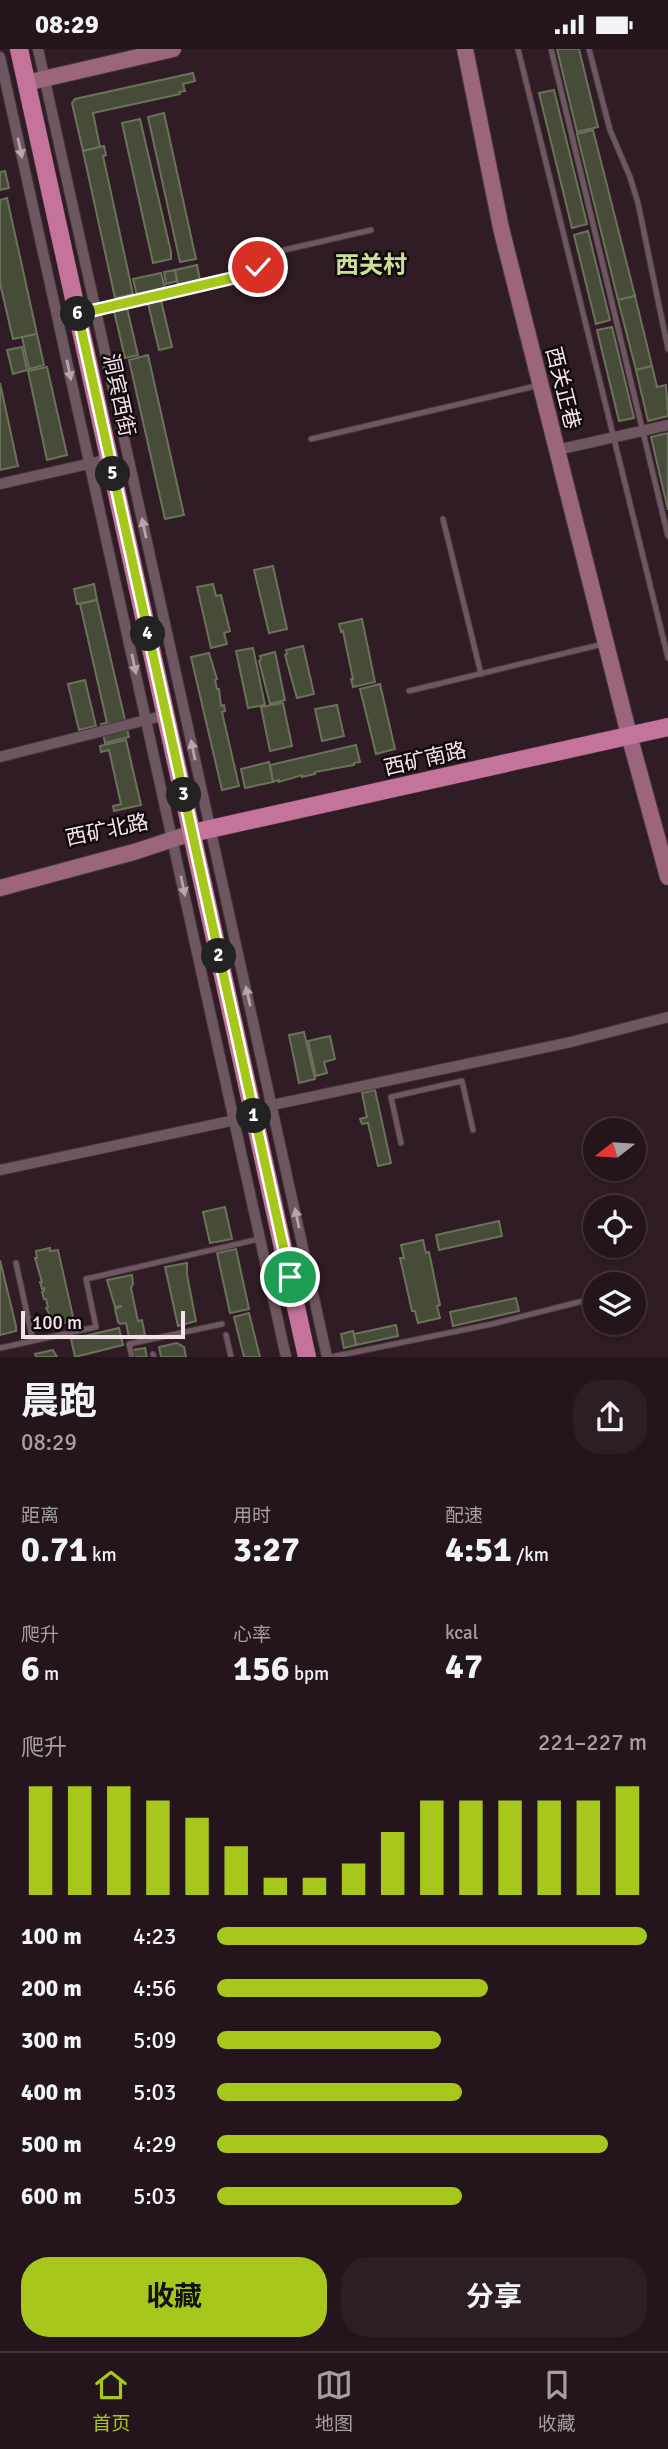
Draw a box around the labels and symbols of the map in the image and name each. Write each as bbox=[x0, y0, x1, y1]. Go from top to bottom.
one-way arrow bbox=[15, 137, 26, 159]
pin bbox=[228, 237, 288, 297]
district label: 西关村 bbox=[335, 250, 407, 280]
pin: 6 bbox=[60, 296, 96, 331]
street label: 西关正巷 bbox=[540, 344, 586, 432]
street label: 洞宾西街 bbox=[98, 351, 140, 439]
one-way arrow bbox=[64, 359, 75, 381]
pin: 5 bbox=[96, 457, 130, 491]
one-way arrow bbox=[138, 517, 149, 539]
pin: 4 bbox=[130, 617, 166, 651]
one-way arrow bbox=[128, 653, 139, 675]
street label: 西矿南路 bbox=[381, 737, 469, 781]
one-way arrow bbox=[188, 739, 199, 761]
pin: 3 bbox=[166, 777, 202, 813]
street label: 西矿北路 bbox=[63, 809, 151, 851]
one-way arrow bbox=[177, 875, 188, 897]
pin: 2 bbox=[202, 939, 236, 974]
one-way arrow bbox=[243, 985, 254, 1007]
pin: 1 bbox=[236, 1099, 272, 1133]
north arrow bbox=[583, 1118, 646, 1181]
one-way arrow bbox=[292, 1207, 303, 1229]
pin bbox=[260, 1247, 320, 1307]
scale bar bbox=[21, 1308, 186, 1340]

